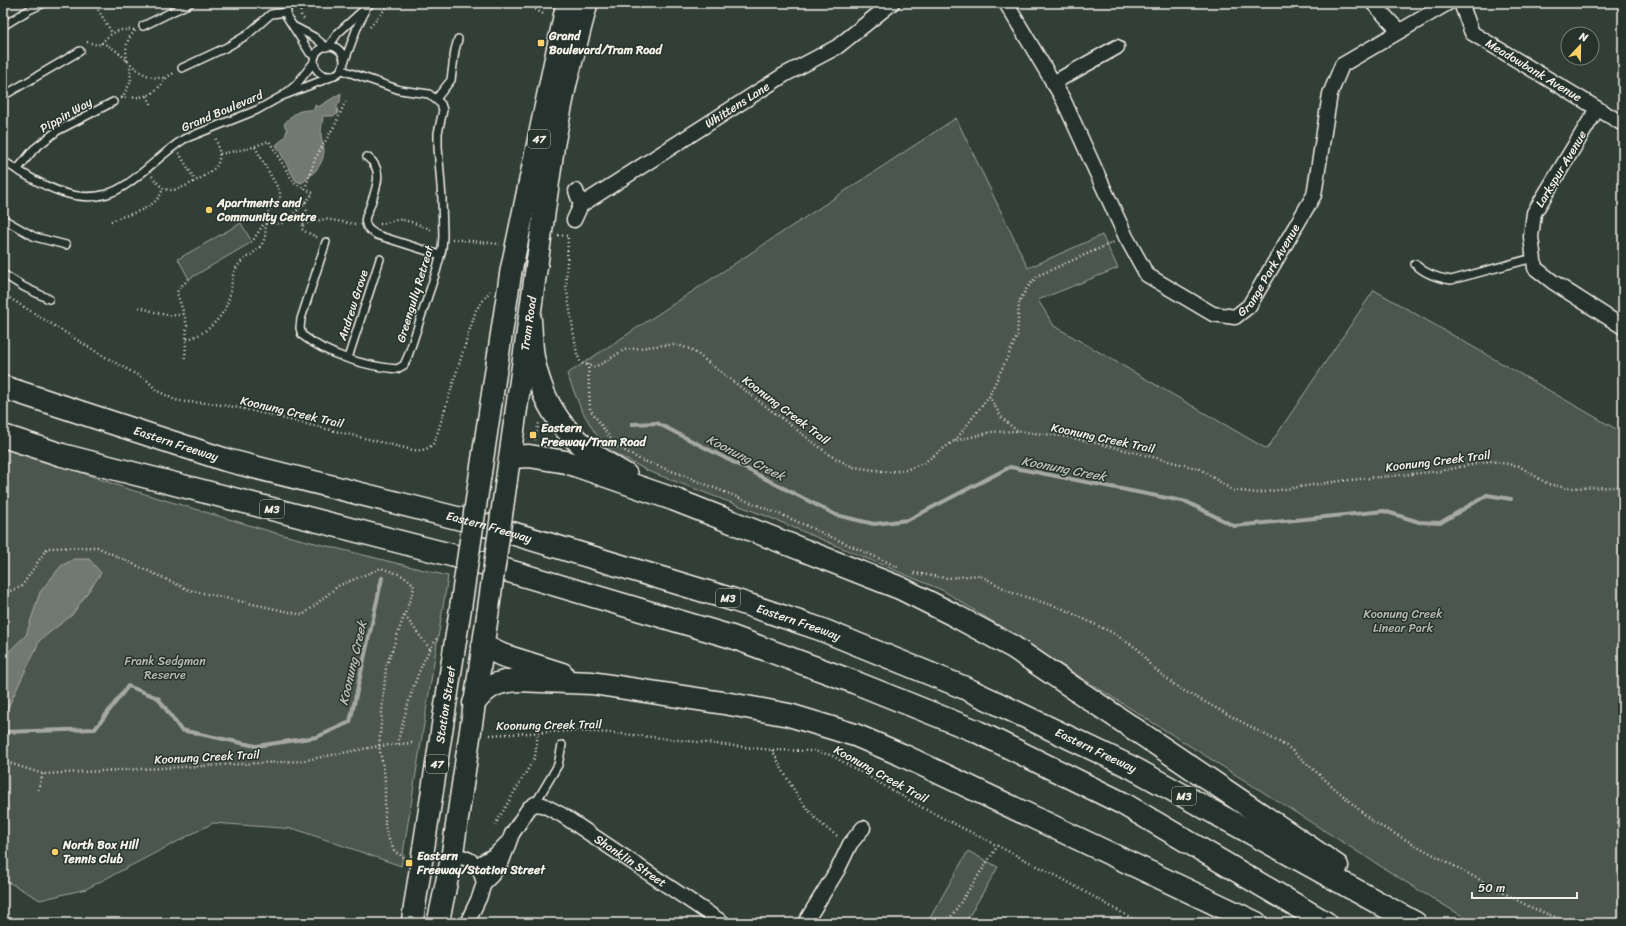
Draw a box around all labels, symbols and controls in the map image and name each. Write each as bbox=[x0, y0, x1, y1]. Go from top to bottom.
place label: Grand Boulevard/Tram Road bbox=[548, 25, 663, 61]
north arrow bbox=[1560, 26, 1600, 66]
text: N bbox=[1576, 27, 1591, 48]
street label: Meadowbank Avenue bbox=[1481, 32, 1586, 108]
marker: Grand Boulevard/Tram Road bbox=[536, 38, 546, 48]
street label: Whittens Lane bbox=[700, 76, 774, 134]
street label: Grand Boulevard bbox=[178, 83, 268, 138]
street label: Pippin Way bbox=[36, 91, 97, 139]
street label: Larkspur Avenue bbox=[1529, 126, 1593, 212]
road number: 47 bbox=[528, 130, 550, 148]
place label: Apartments and Community Centre bbox=[216, 192, 317, 228]
marker: Apartments and Community Centre bbox=[204, 205, 214, 215]
street label: Grange Park Avenue bbox=[1232, 219, 1306, 322]
street label: Greengully Retreat bbox=[390, 242, 441, 345]
street label: Andrew Grove bbox=[331, 267, 375, 344]
street label: Tram Road bbox=[514, 294, 543, 352]
street label: Koonung Creek Trail bbox=[737, 369, 835, 451]
street label: Koonung Creek Trail bbox=[238, 389, 346, 435]
street label: Koonung Creek Trail bbox=[1049, 416, 1157, 460]
place label: Eastern Freeway/Tram Road bbox=[540, 417, 647, 453]
street label: Eastern Freeway bbox=[131, 419, 222, 468]
water label: Koonung Creek bbox=[702, 428, 791, 488]
marker: Eastern Freeway/Tram Road bbox=[528, 430, 538, 440]
street label: Koonung Creek Trail bbox=[1384, 444, 1492, 478]
water label: Koonung Creek bbox=[1020, 449, 1110, 488]
road number: M3 bbox=[260, 500, 284, 518]
street label: Eastern Freeway bbox=[444, 505, 535, 550]
road number: M3 bbox=[716, 589, 740, 607]
street label: Eastern Freeway bbox=[753, 597, 845, 648]
park label: Koonung Creek Linear Park bbox=[1363, 603, 1443, 639]
water label: Koonung Creek bbox=[332, 617, 374, 707]
park label: Frank Sedgman Reserve bbox=[124, 650, 206, 686]
street label: Station Street bbox=[429, 663, 463, 745]
street label: Koonung Creek Trail bbox=[496, 713, 603, 737]
street label: Eastern Freeway bbox=[1051, 721, 1141, 780]
street label: Koonung Creek Trail bbox=[829, 739, 933, 809]
street label: Koonung Creek Trail bbox=[154, 743, 261, 771]
road number: 47 bbox=[426, 755, 448, 773]
road number: M3 bbox=[1172, 787, 1196, 805]
street label: Shanklin Street bbox=[590, 828, 671, 893]
place label: North Box Hill Tennis Club bbox=[62, 834, 139, 870]
place label: Eastern Freeway/Station Street bbox=[416, 845, 546, 881]
marker: North Box Hill Tennis Club bbox=[50, 847, 60, 857]
marker: Eastern Freeway/Station Street bbox=[404, 858, 414, 868]
scale bar bbox=[1472, 874, 1577, 900]
text: 50 m bbox=[1478, 877, 1505, 899]

